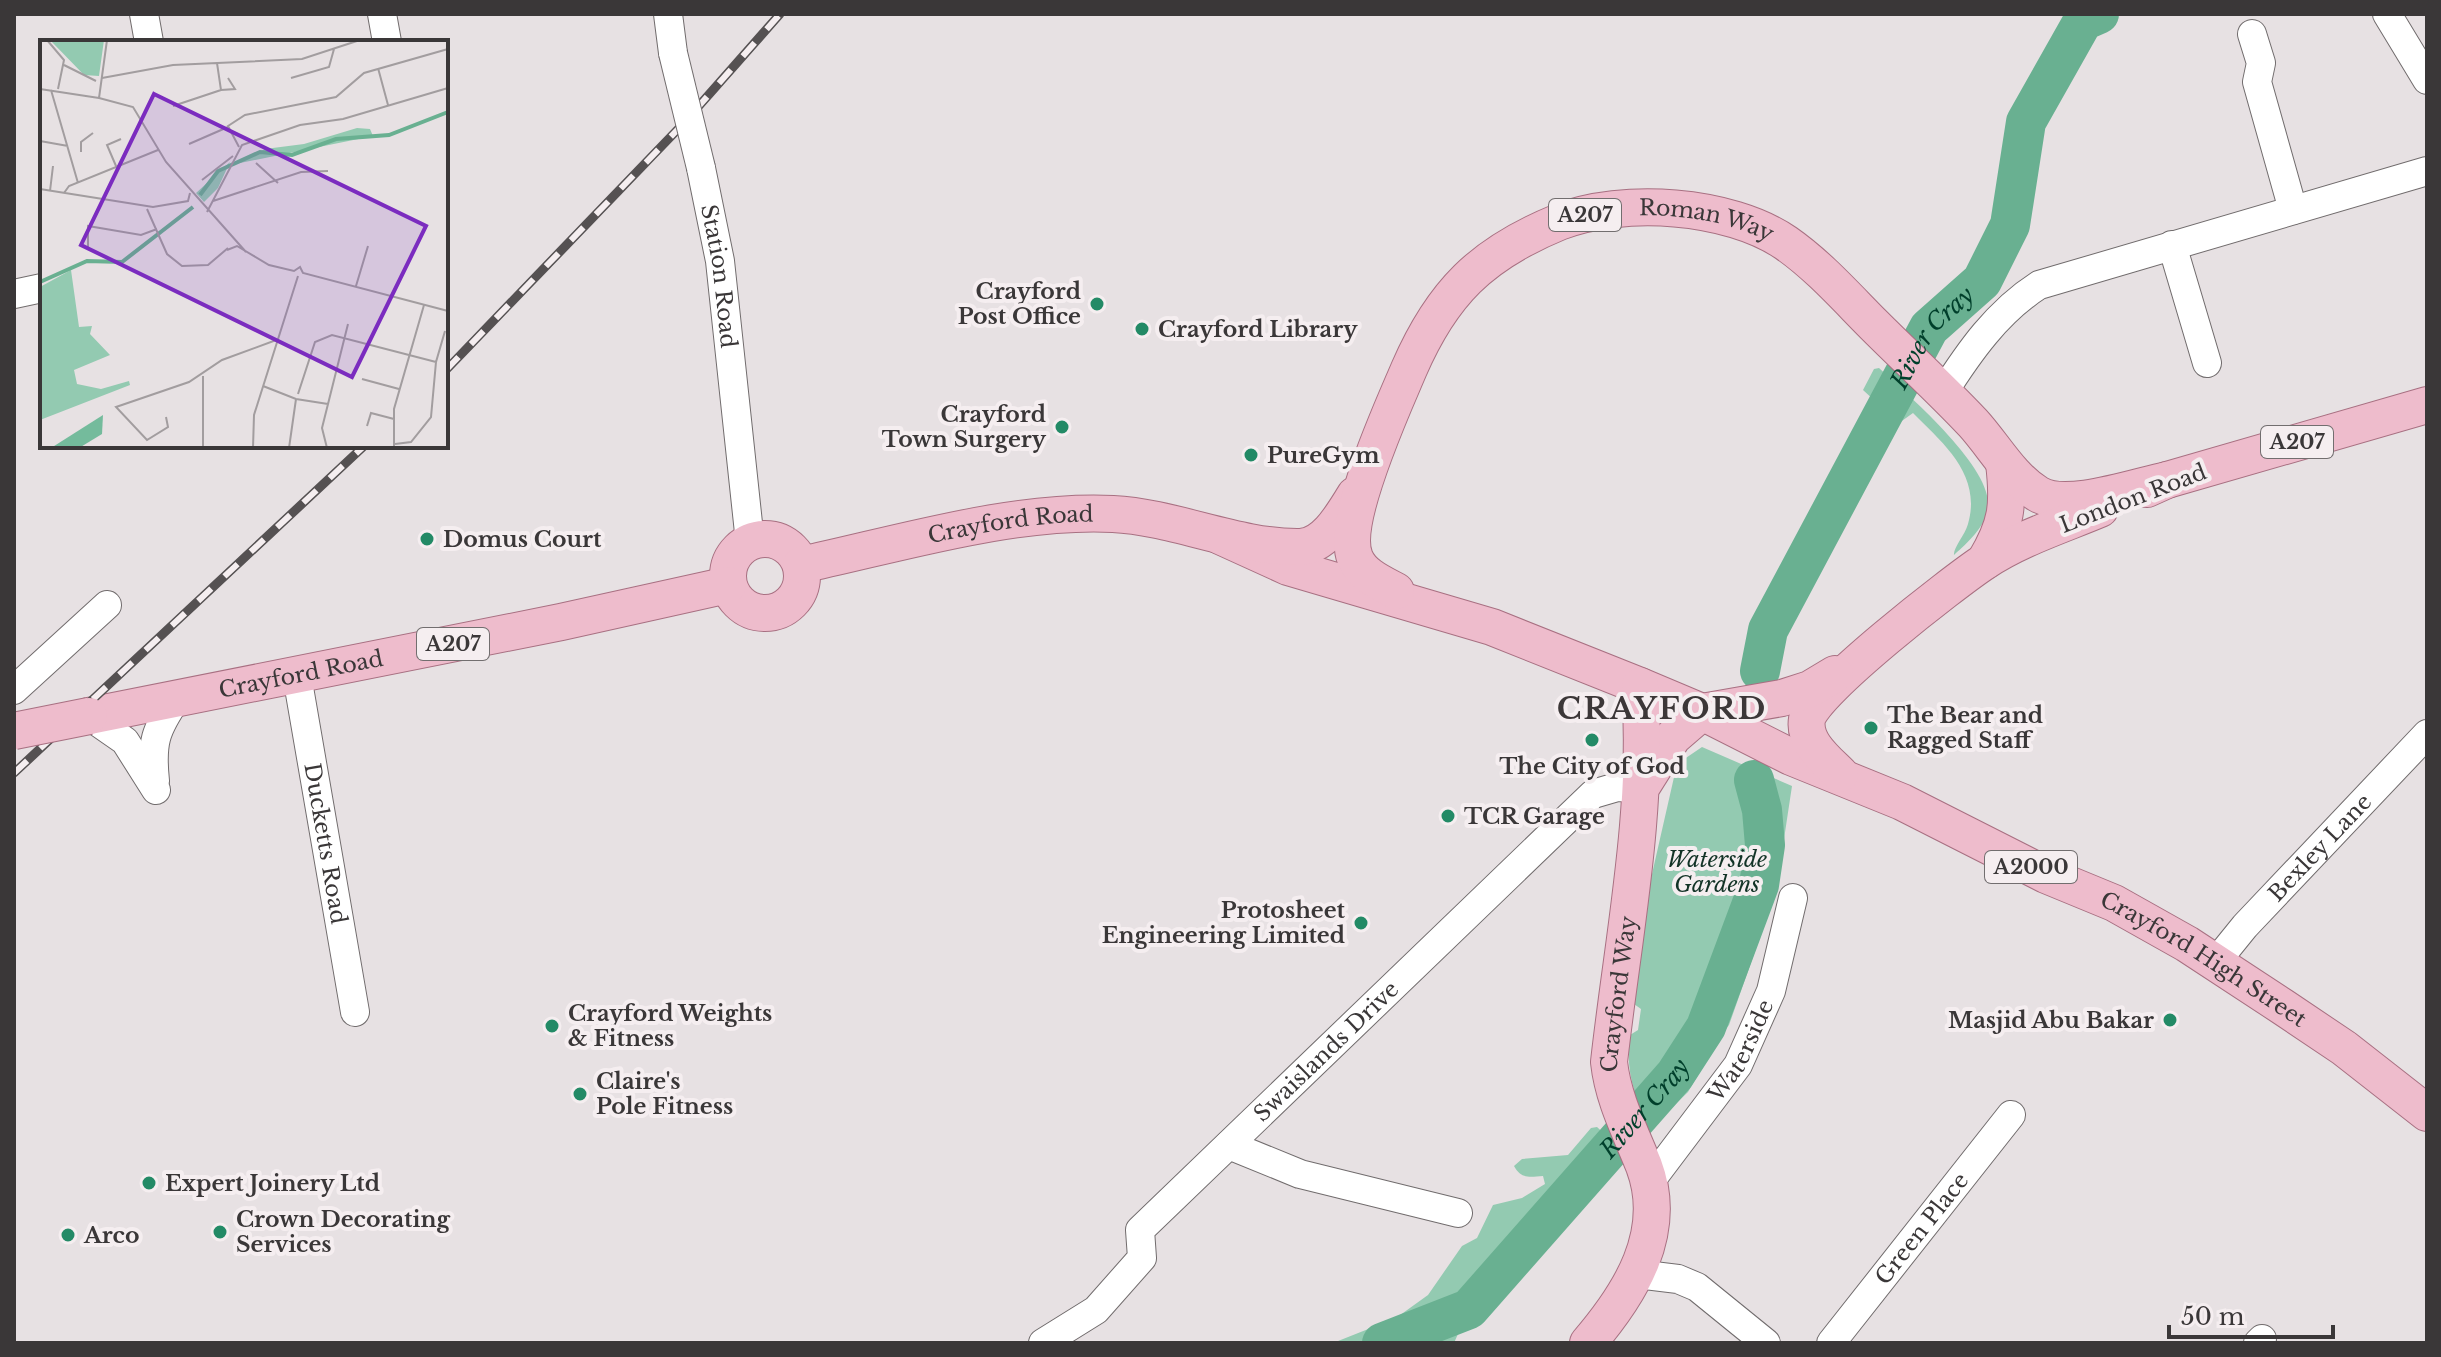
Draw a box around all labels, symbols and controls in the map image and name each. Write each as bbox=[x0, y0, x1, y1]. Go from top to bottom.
inset map bbox=[40, 40, 448, 448]
street label: Roman Way bbox=[1639, 194, 1778, 247]
road number: A207 bbox=[1549, 199, 1621, 231]
street label: Station Road bbox=[695, 202, 742, 350]
place label: Crayford Post Office bbox=[958, 278, 1081, 330]
water label: River Cray bbox=[1884, 280, 1980, 395]
marker: Crayford Post Office bbox=[1088, 295, 1106, 313]
place label: Crayford Library bbox=[1158, 316, 1358, 343]
marker: Crayford Library bbox=[1133, 320, 1151, 338]
place label: Crayford Town Surgery bbox=[882, 401, 1047, 453]
marker: Crayford Town Surgery bbox=[1053, 418, 1071, 436]
road number: A207 bbox=[2261, 426, 2333, 458]
place label: PureGym bbox=[1267, 442, 1380, 469]
marker: PureGym bbox=[1242, 446, 1260, 464]
street label: London Road bbox=[2056, 458, 2210, 539]
street label: Crayford Road bbox=[925, 500, 1094, 549]
place label: Domus Court bbox=[443, 526, 602, 553]
marker: Domus Court bbox=[418, 530, 436, 548]
road number: A207 bbox=[417, 628, 489, 660]
street label: Crayford Road bbox=[216, 645, 386, 704]
district label: CRAYFORD bbox=[1557, 690, 1767, 727]
place label: The Bear and Ragged Staff bbox=[1887, 702, 2043, 754]
marker: The Bear and Ragged Staff bbox=[1862, 719, 1880, 737]
marker: The City of God bbox=[1583, 731, 1601, 749]
place label: The City of God bbox=[1499, 753, 1685, 780]
street label: Ducketts Road bbox=[298, 761, 353, 926]
street label: Bexley Lane bbox=[2263, 788, 2377, 907]
place label: TCR Garage bbox=[1464, 803, 1605, 830]
marker: TCR Garage bbox=[1439, 807, 1457, 825]
park label: Waterside Gardens bbox=[1667, 846, 1767, 898]
road number: A2000 bbox=[1985, 851, 2077, 883]
street label: Crayford High Street bbox=[2097, 886, 2312, 1033]
place label: Protosheet Engineering Limited bbox=[1102, 897, 1346, 949]
marker: Protosheet Engineering Limited bbox=[1352, 914, 1370, 932]
street label: Crayford Way bbox=[1595, 914, 1642, 1074]
street label: Swaislands Drive bbox=[1248, 976, 1404, 1127]
street label: Waterside bbox=[1702, 995, 1779, 1108]
place label: Crayford Weights & Fitness bbox=[568, 1000, 772, 1052]
place label: Masjid Abu Bakar bbox=[1948, 1007, 2154, 1034]
marker: Masjid Abu Bakar bbox=[2161, 1011, 2179, 1029]
marker: Crayford Weights & Fitness bbox=[543, 1017, 561, 1035]
water label: River Cray bbox=[1593, 1053, 1696, 1165]
place label: Claire's Pole Fitness bbox=[596, 1068, 733, 1120]
marker: Claire's Pole Fitness bbox=[571, 1085, 589, 1103]
street label: Green Place bbox=[1869, 1167, 1974, 1290]
place label: Expert Joinery Ltd bbox=[165, 1170, 380, 1197]
marker: Expert Joinery Ltd bbox=[140, 1174, 158, 1192]
place label: Crown Decorating Services bbox=[236, 1206, 450, 1258]
place label: Arco bbox=[83, 1222, 140, 1249]
marker: Crown Decorating Services bbox=[211, 1223, 229, 1241]
marker: Arco bbox=[59, 1226, 77, 1244]
scale bar bbox=[2169, 1289, 2333, 1339]
text: 50 m bbox=[2181, 1302, 2245, 1331]

